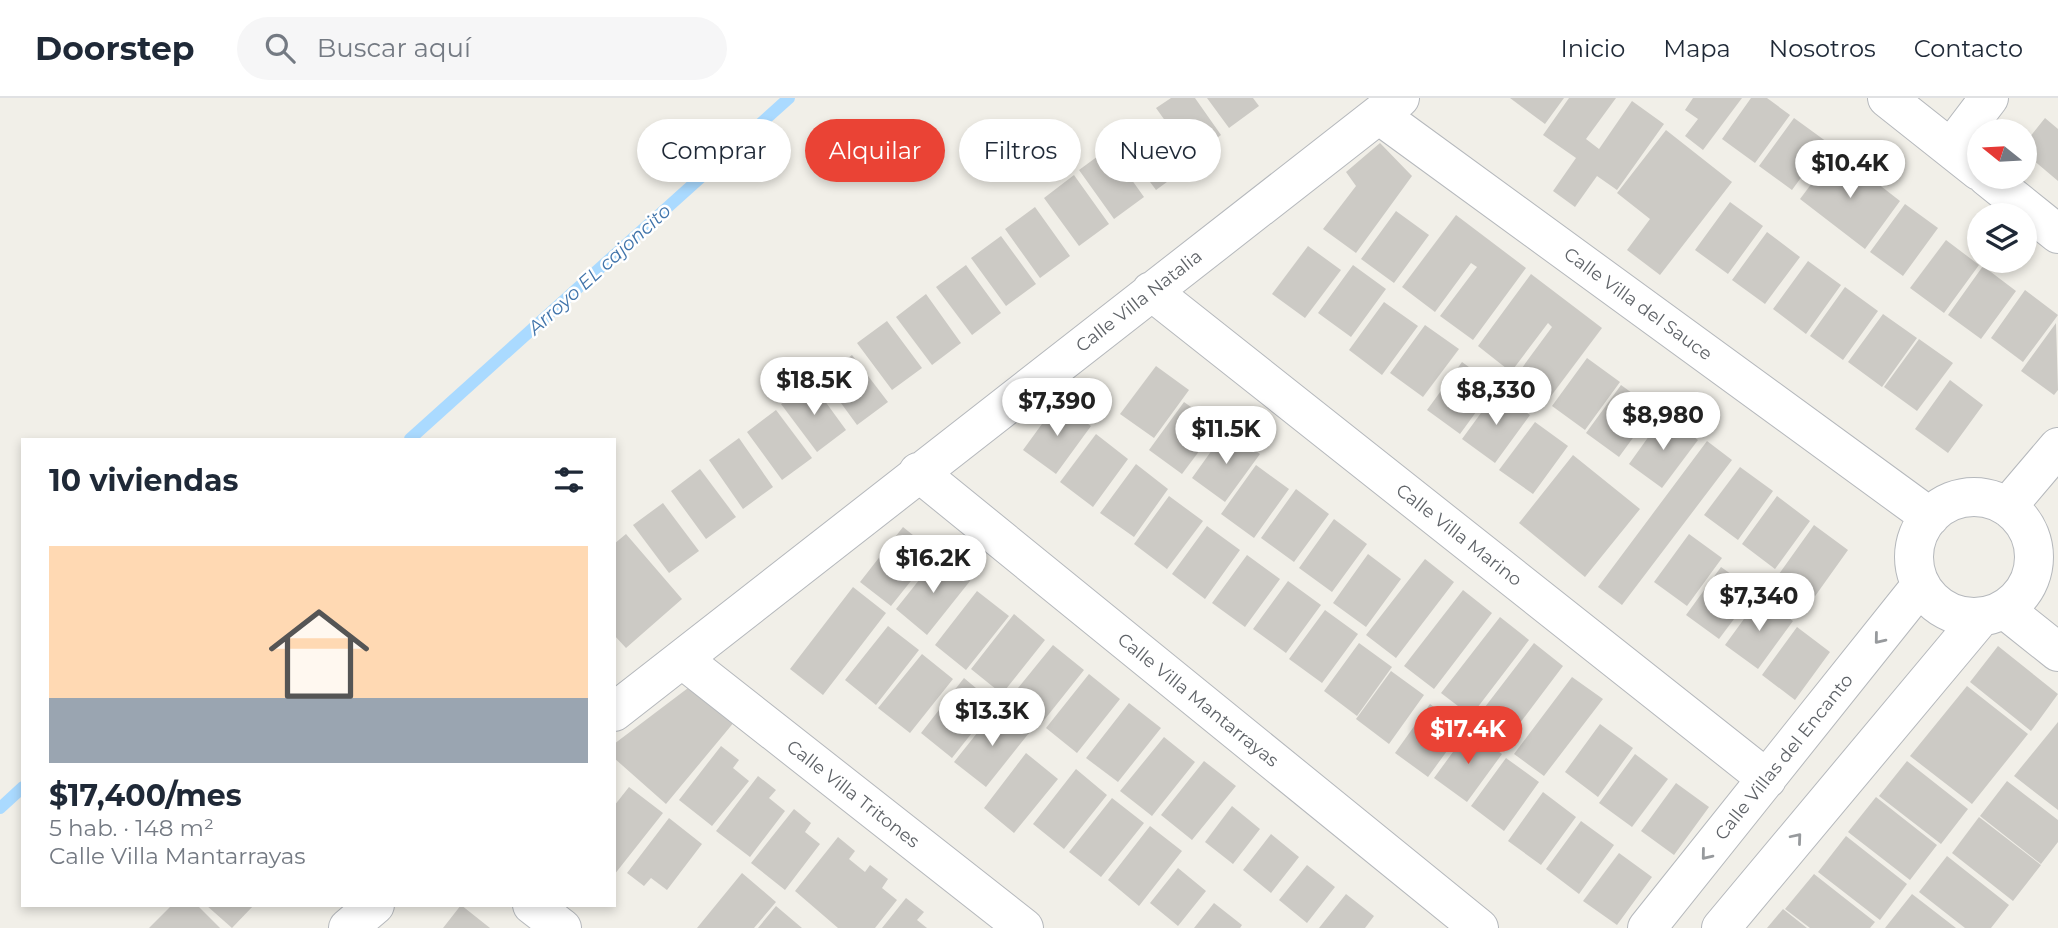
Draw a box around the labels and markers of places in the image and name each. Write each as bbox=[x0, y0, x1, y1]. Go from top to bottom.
pin: $10.4K bbox=[1793, 140, 1907, 200]
pin: $18.5K bbox=[757, 358, 871, 417]
pin: $8,330 bbox=[1439, 368, 1553, 427]
pin: $7,390 bbox=[1000, 378, 1114, 438]
pin: $8,980 bbox=[1606, 392, 1720, 452]
pin: $11.5K bbox=[1169, 406, 1283, 466]
pin: $16.2K bbox=[876, 536, 990, 595]
pin: $7,340 bbox=[1702, 574, 1816, 633]
pin: $13.3K bbox=[935, 688, 1049, 748]
pin: $17.4K bbox=[1411, 706, 1525, 766]

